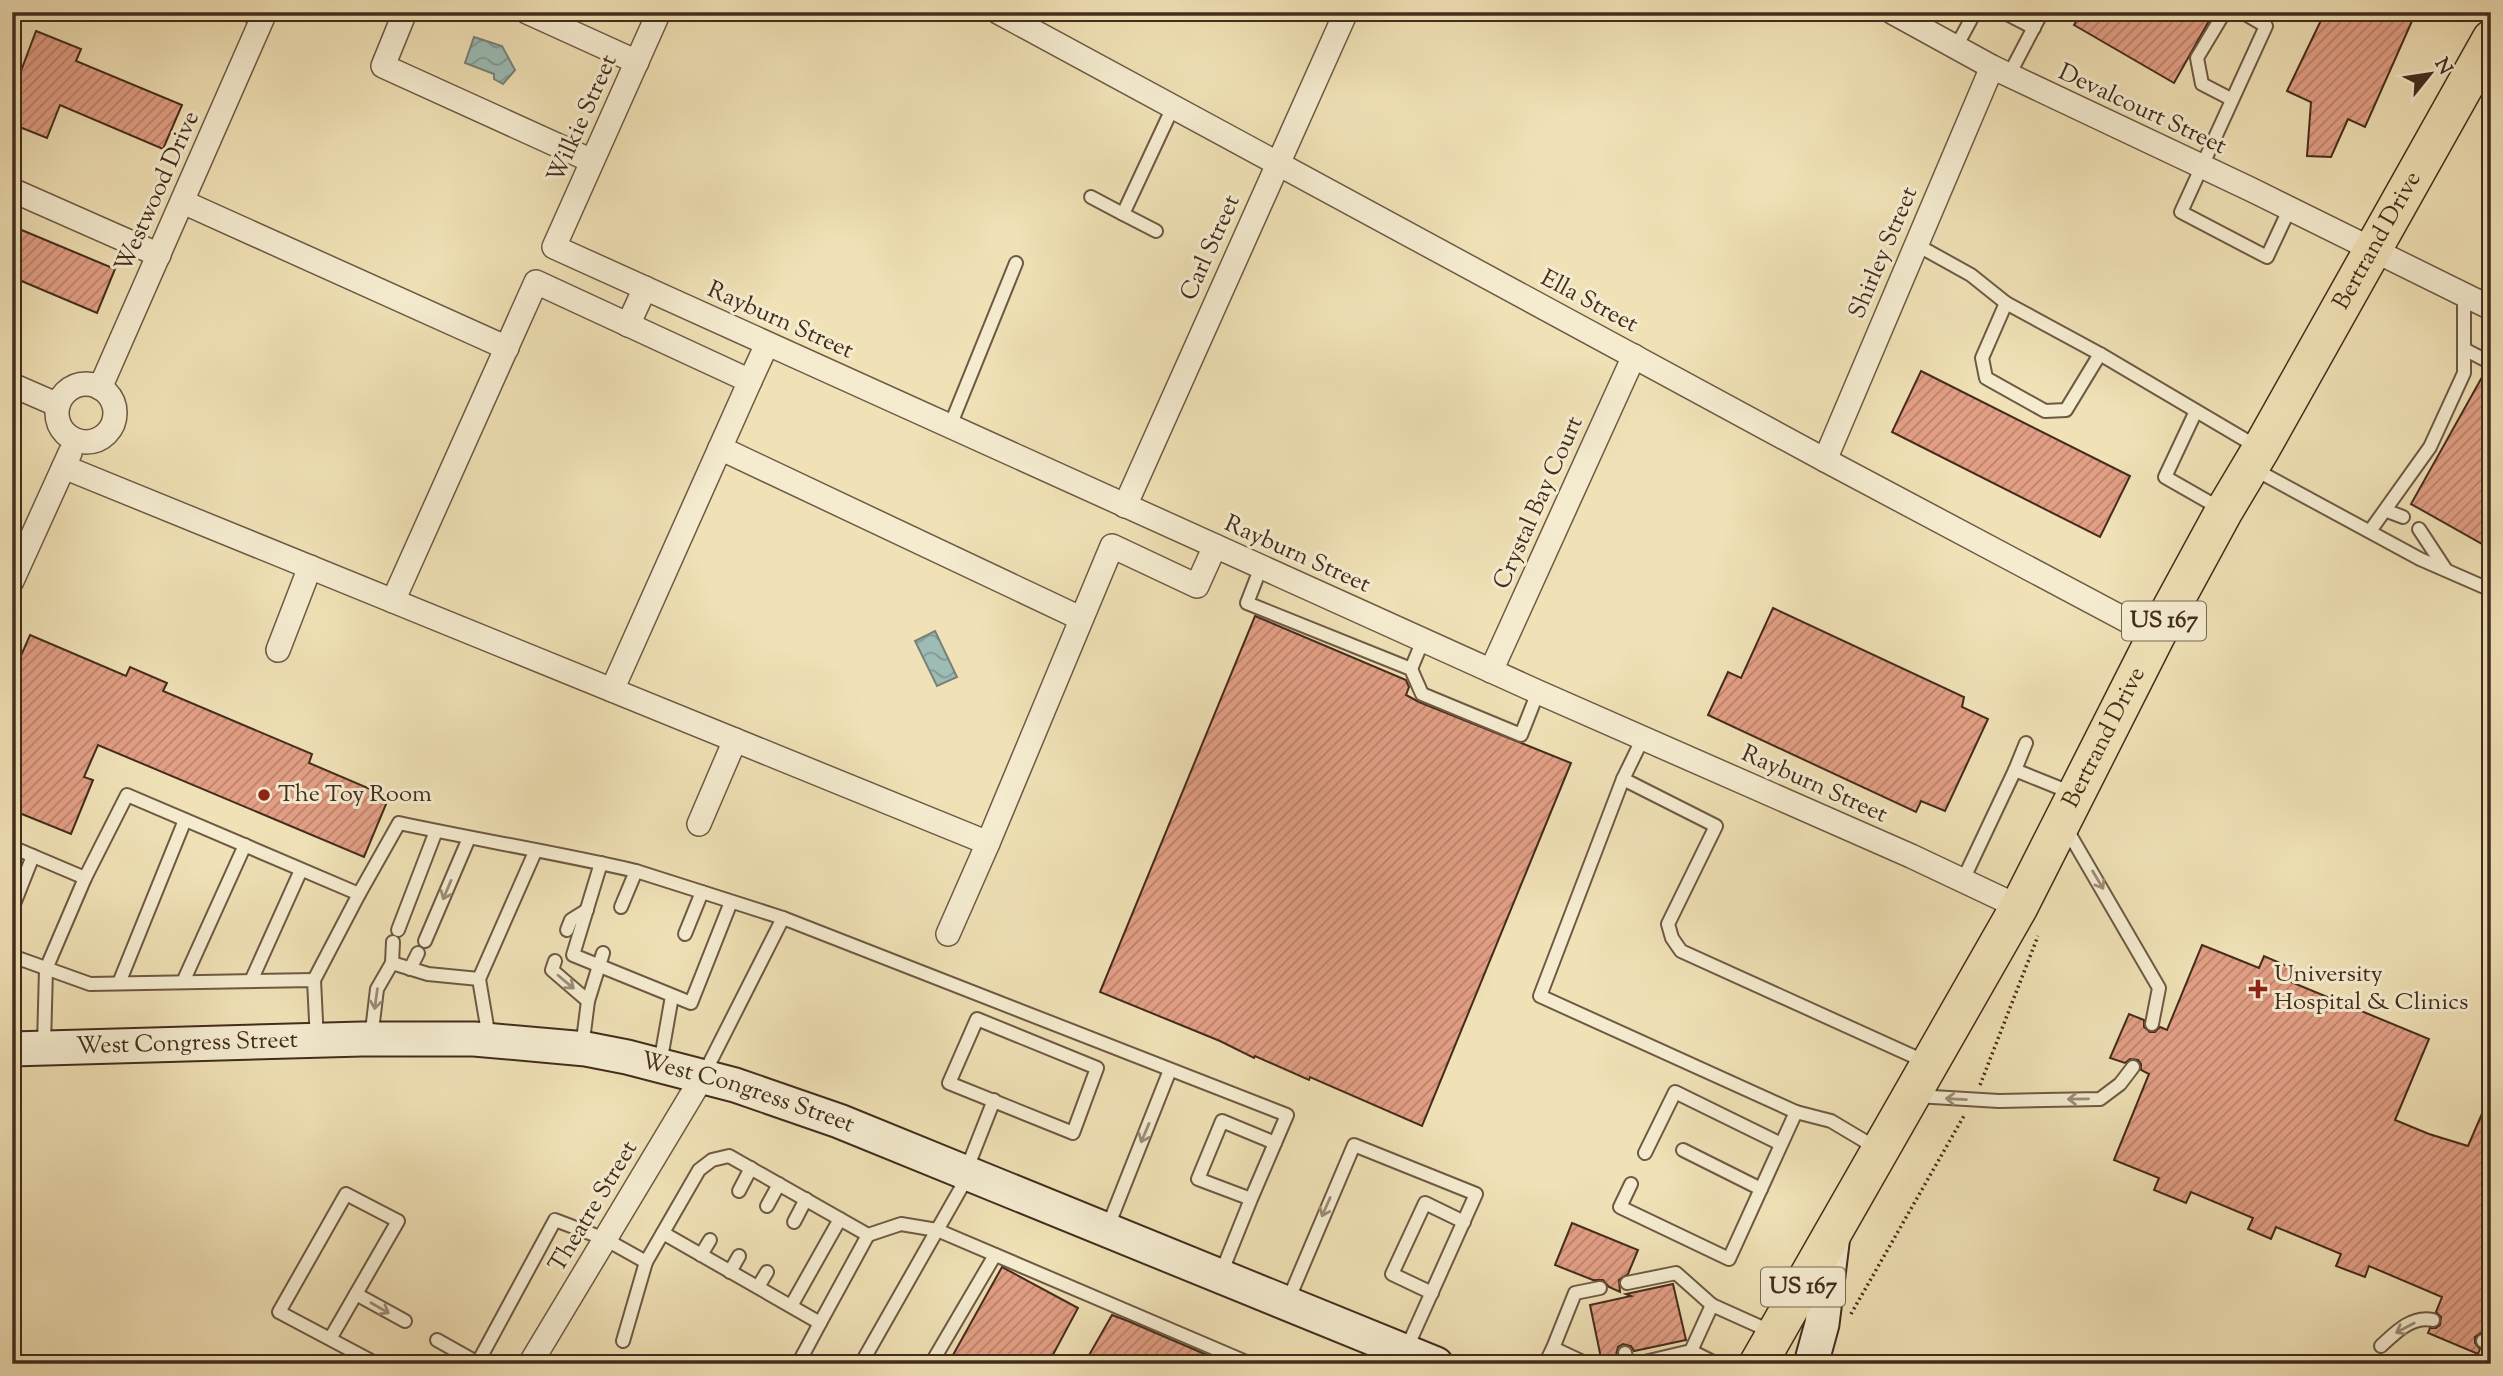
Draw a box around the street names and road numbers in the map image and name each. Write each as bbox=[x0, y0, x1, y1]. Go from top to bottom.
street label: Wilkie Street bbox=[540, 49, 626, 189]
street label: Devalcourt Street bbox=[2052, 56, 2232, 164]
street label: Westwood Drive bbox=[107, 106, 209, 278]
street label: Bertrand Drive bbox=[2325, 165, 2430, 316]
street label: Shirley Street bbox=[1841, 182, 1927, 324]
street label: Carl Street bbox=[1173, 190, 1249, 306]
street label: Ella Street bbox=[1534, 262, 1644, 342]
street label: Rayburn Street bbox=[701, 274, 859, 368]
street label: Crystal Bay Court bbox=[1486, 411, 1592, 595]
street label: Rayburn Street bbox=[1218, 508, 1376, 602]
road number: US 167 bbox=[2122, 601, 2206, 640]
street label: Bertrand Drive bbox=[2055, 661, 2155, 814]
street label: Rayburn Street bbox=[1735, 738, 1893, 832]
street label: West Congress Street bbox=[75, 1024, 298, 1064]
street label: West Congress Street bbox=[637, 1044, 859, 1142]
street label: Theatre Street bbox=[541, 1135, 647, 1279]
road number: US 167 bbox=[1761, 1268, 1845, 1306]

